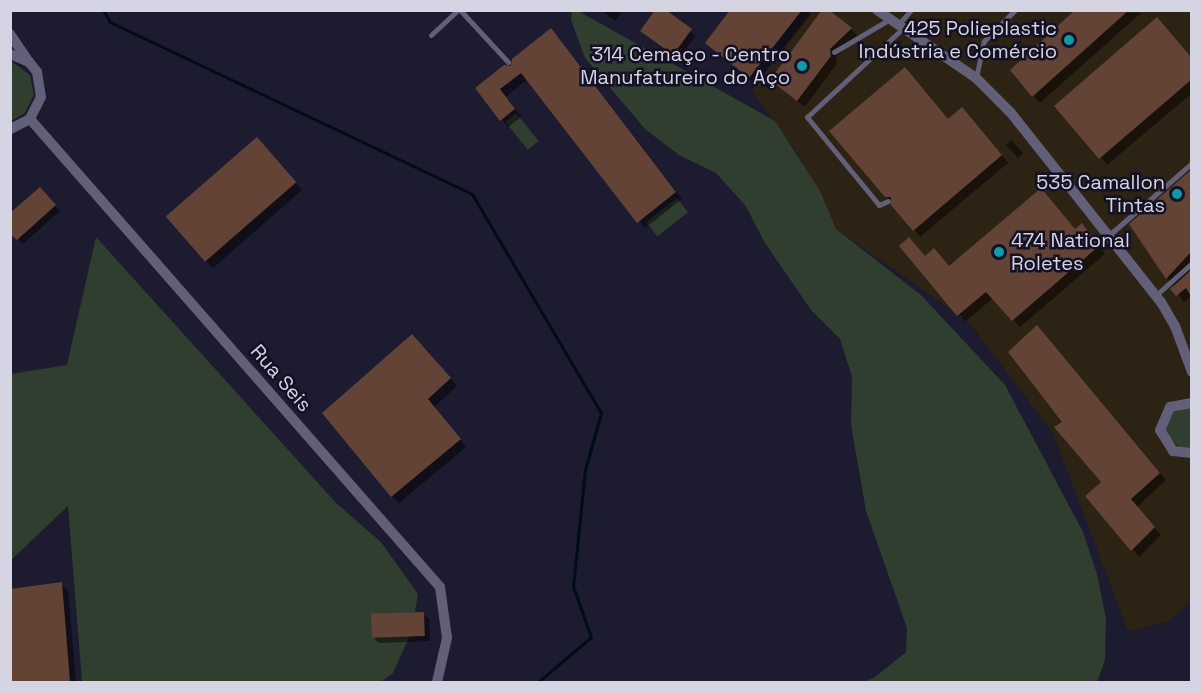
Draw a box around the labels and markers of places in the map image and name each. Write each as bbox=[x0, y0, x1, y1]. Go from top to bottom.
place label: 425 Polieplastic Indústria e Comércio bbox=[859, 16, 1057, 63]
marker: 425 Polieplastic Indústria e Comércio bbox=[1062, 33, 1076, 47]
place label: 314 Cemaço - Centro Manufatureiro do Aço bbox=[580, 42, 790, 89]
marker: 314 Cemaço - Centro Manufatureiro do Aço bbox=[795, 59, 809, 73]
place label: 535 Camallon Tintas bbox=[1036, 170, 1165, 217]
marker: 535 Camallon Tintas bbox=[1170, 187, 1184, 201]
place label: 474 National Roletes bbox=[1011, 228, 1130, 275]
marker: 474 National Roletes bbox=[992, 245, 1006, 259]

